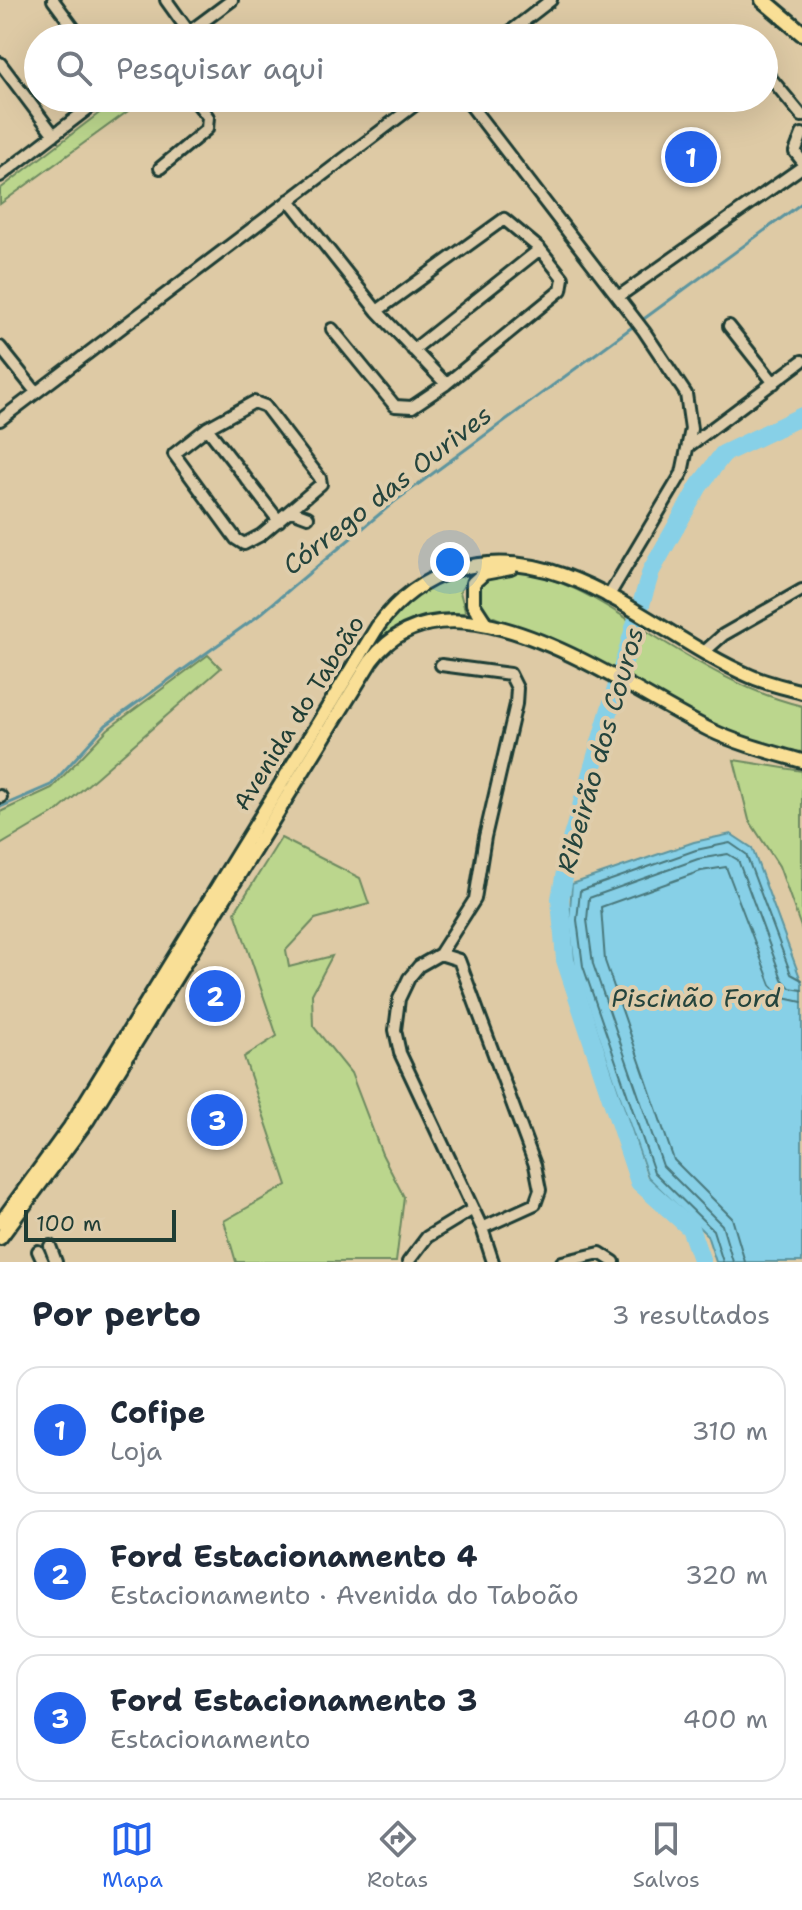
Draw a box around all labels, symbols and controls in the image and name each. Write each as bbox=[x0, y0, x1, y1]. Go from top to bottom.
search box bbox=[24, 24, 778, 112]
icon: search bbox=[52, 46, 96, 90]
text: Pesquisar aqui bbox=[116, 48, 325, 89]
pin: 1 bbox=[665, 127, 717, 187]
water label: Córrego das Ourives bbox=[275, 397, 499, 582]
your location bbox=[430, 542, 470, 582]
street label: Avenida do Taboão bbox=[226, 609, 372, 817]
water label: Ribeirão dos Couros bbox=[548, 623, 651, 877]
pin: 2 bbox=[189, 966, 241, 1026]
water label: Piscinão Ford bbox=[612, 980, 781, 1015]
pin: 3 bbox=[191, 1090, 243, 1150]
scale bar bbox=[24, 1206, 176, 1242]
text: 100 m bbox=[36, 1209, 102, 1238]
text: Por perto bbox=[32, 1291, 201, 1337]
text: 3 resultados bbox=[611, 1297, 770, 1332]
text: Cofipe bbox=[110, 1392, 205, 1433]
text: 1 bbox=[54, 1413, 66, 1448]
text: 310 m bbox=[692, 1413, 768, 1448]
text: Loja bbox=[110, 1433, 162, 1468]
text: Ford Estacionamento 4 bbox=[110, 1536, 478, 1577]
text: 2 bbox=[51, 1557, 69, 1592]
text: 320 m bbox=[685, 1557, 768, 1592]
text: Estacionamento · Avenida do Taboão bbox=[110, 1577, 579, 1612]
text: Ford Estacionamento 3 bbox=[110, 1680, 478, 1721]
text: 3 bbox=[51, 1701, 69, 1736]
text: 400 m bbox=[683, 1701, 768, 1736]
text: Estacionamento bbox=[110, 1721, 311, 1756]
tab: Mapa bbox=[102, 1817, 163, 1894]
tab: Rotas bbox=[367, 1817, 428, 1894]
tab: Salvos bbox=[633, 1817, 700, 1894]

